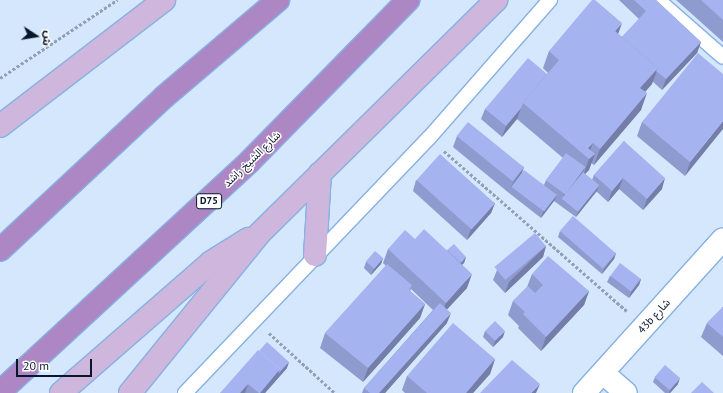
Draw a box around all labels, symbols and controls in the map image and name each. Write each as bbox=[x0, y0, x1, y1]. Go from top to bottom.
north arrow bbox=[16, 16, 56, 56]
text: ش bbox=[39, 30, 56, 47]
street label: شارع الشيخ راشد bbox=[221, 128, 283, 190]
road number: D75 bbox=[196, 193, 222, 209]
street label: 43b شارع bbox=[635, 296, 673, 336]
scale bar bbox=[18, 351, 94, 377]
text: 20 m bbox=[23, 358, 49, 373]

